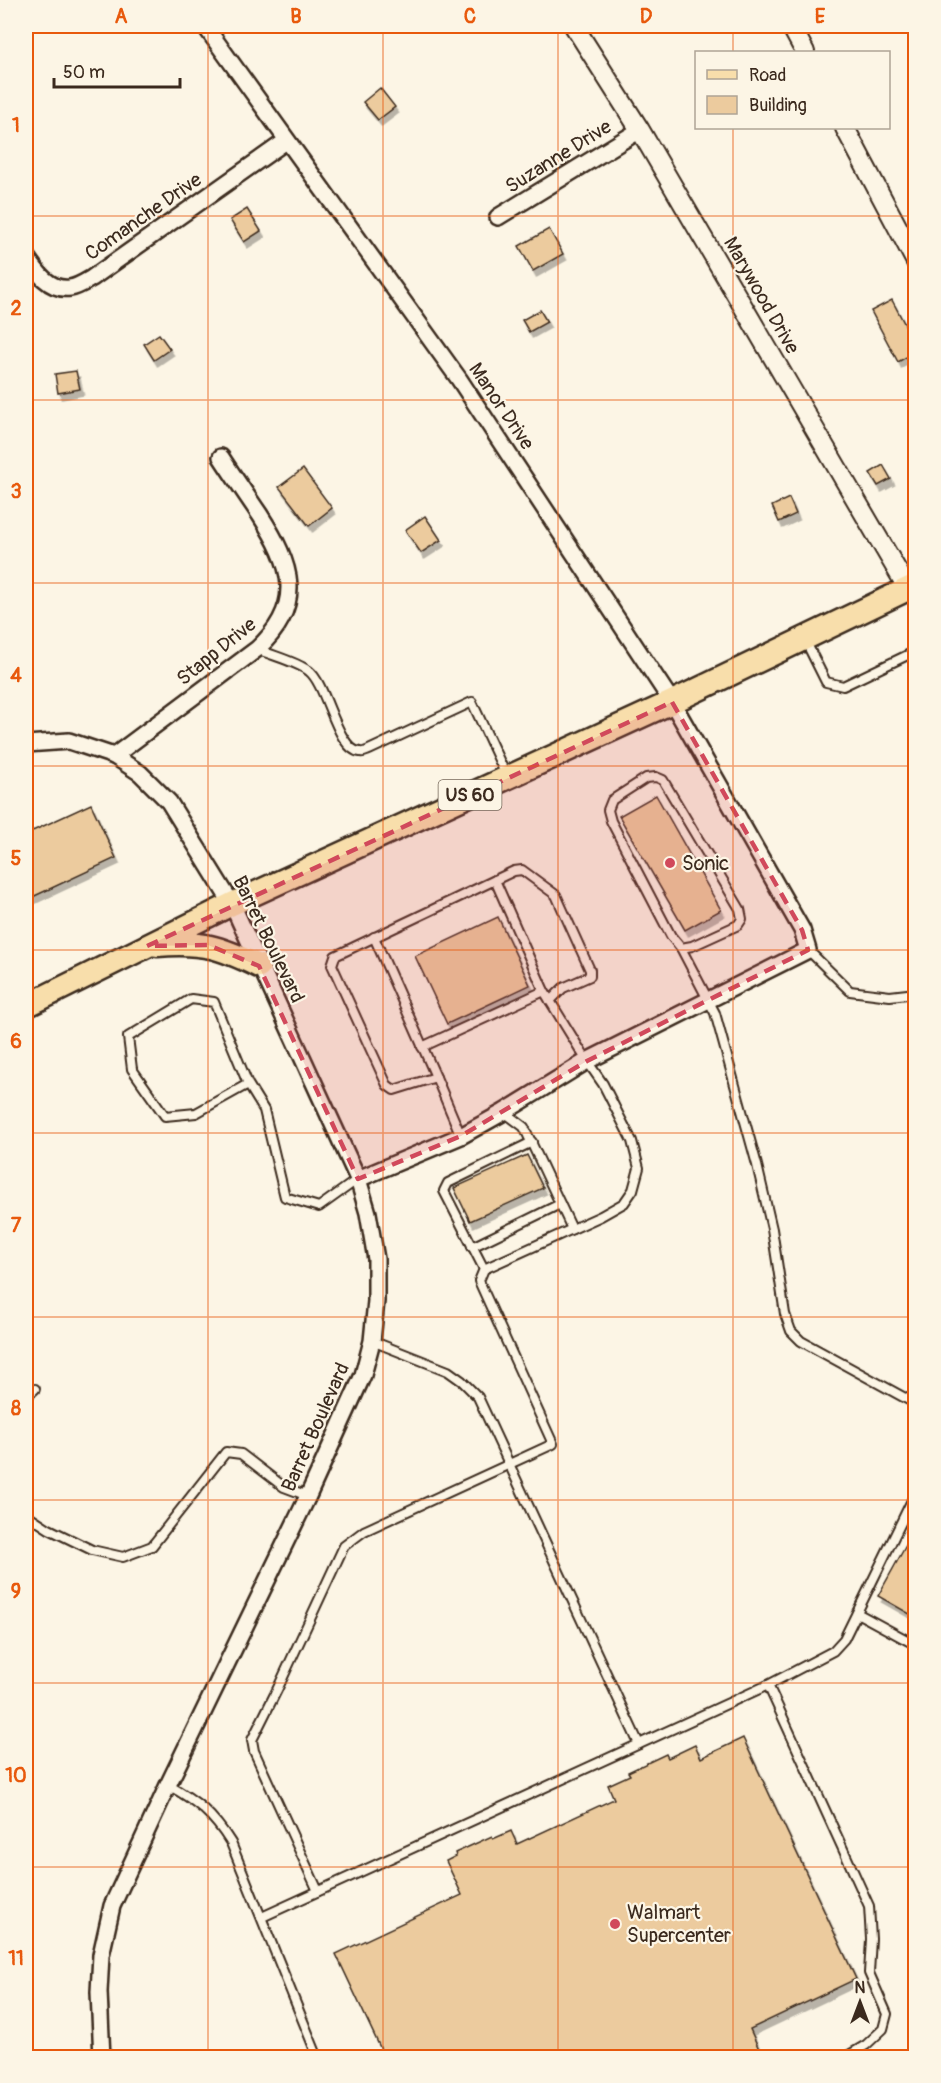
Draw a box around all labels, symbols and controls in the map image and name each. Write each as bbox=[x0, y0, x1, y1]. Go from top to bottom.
text: A bbox=[115, 4, 128, 29]
text: B bbox=[290, 4, 302, 29]
text: C bbox=[464, 4, 476, 29]
text: D bbox=[640, 4, 653, 29]
text: E bbox=[815, 4, 826, 29]
scale bar bbox=[54, 51, 180, 89]
legend bbox=[695, 51, 890, 129]
text: 50 m bbox=[63, 61, 105, 84]
text: Road bbox=[749, 64, 786, 87]
text: Building bbox=[749, 94, 807, 117]
text: 1 bbox=[12, 113, 20, 138]
street label: Suzanne Drive bbox=[501, 114, 616, 199]
street label: Comanche Drive bbox=[80, 167, 207, 266]
street label: Marywood Drive bbox=[718, 232, 805, 358]
text: 2 bbox=[10, 296, 22, 321]
street label: Manor Drive bbox=[463, 358, 540, 455]
text: 3 bbox=[10, 479, 22, 504]
street label: Stapp Drive bbox=[172, 612, 261, 691]
text: 4 bbox=[10, 663, 22, 688]
road number: US 60 bbox=[438, 780, 502, 810]
text: 5 bbox=[11, 846, 22, 871]
place label: Sonic bbox=[682, 851, 729, 876]
marker: Sonic bbox=[663, 856, 677, 870]
street label: Barret Boulevard bbox=[227, 872, 310, 1007]
text: 6 bbox=[10, 1029, 22, 1054]
text: 7 bbox=[11, 1213, 22, 1238]
street label: Barret Boulevard bbox=[276, 1359, 355, 1495]
text: 8 bbox=[11, 1396, 21, 1421]
text: 9 bbox=[11, 1579, 21, 1604]
text: 10 bbox=[5, 1763, 27, 1788]
place label: Walmart Supercenter bbox=[627, 1900, 731, 1948]
marker: Walmart Supercenter bbox=[608, 1917, 622, 1931]
text: 11 bbox=[8, 1946, 24, 1971]
north arrow bbox=[830, 1972, 890, 2032]
text: N bbox=[855, 1978, 866, 1998]

